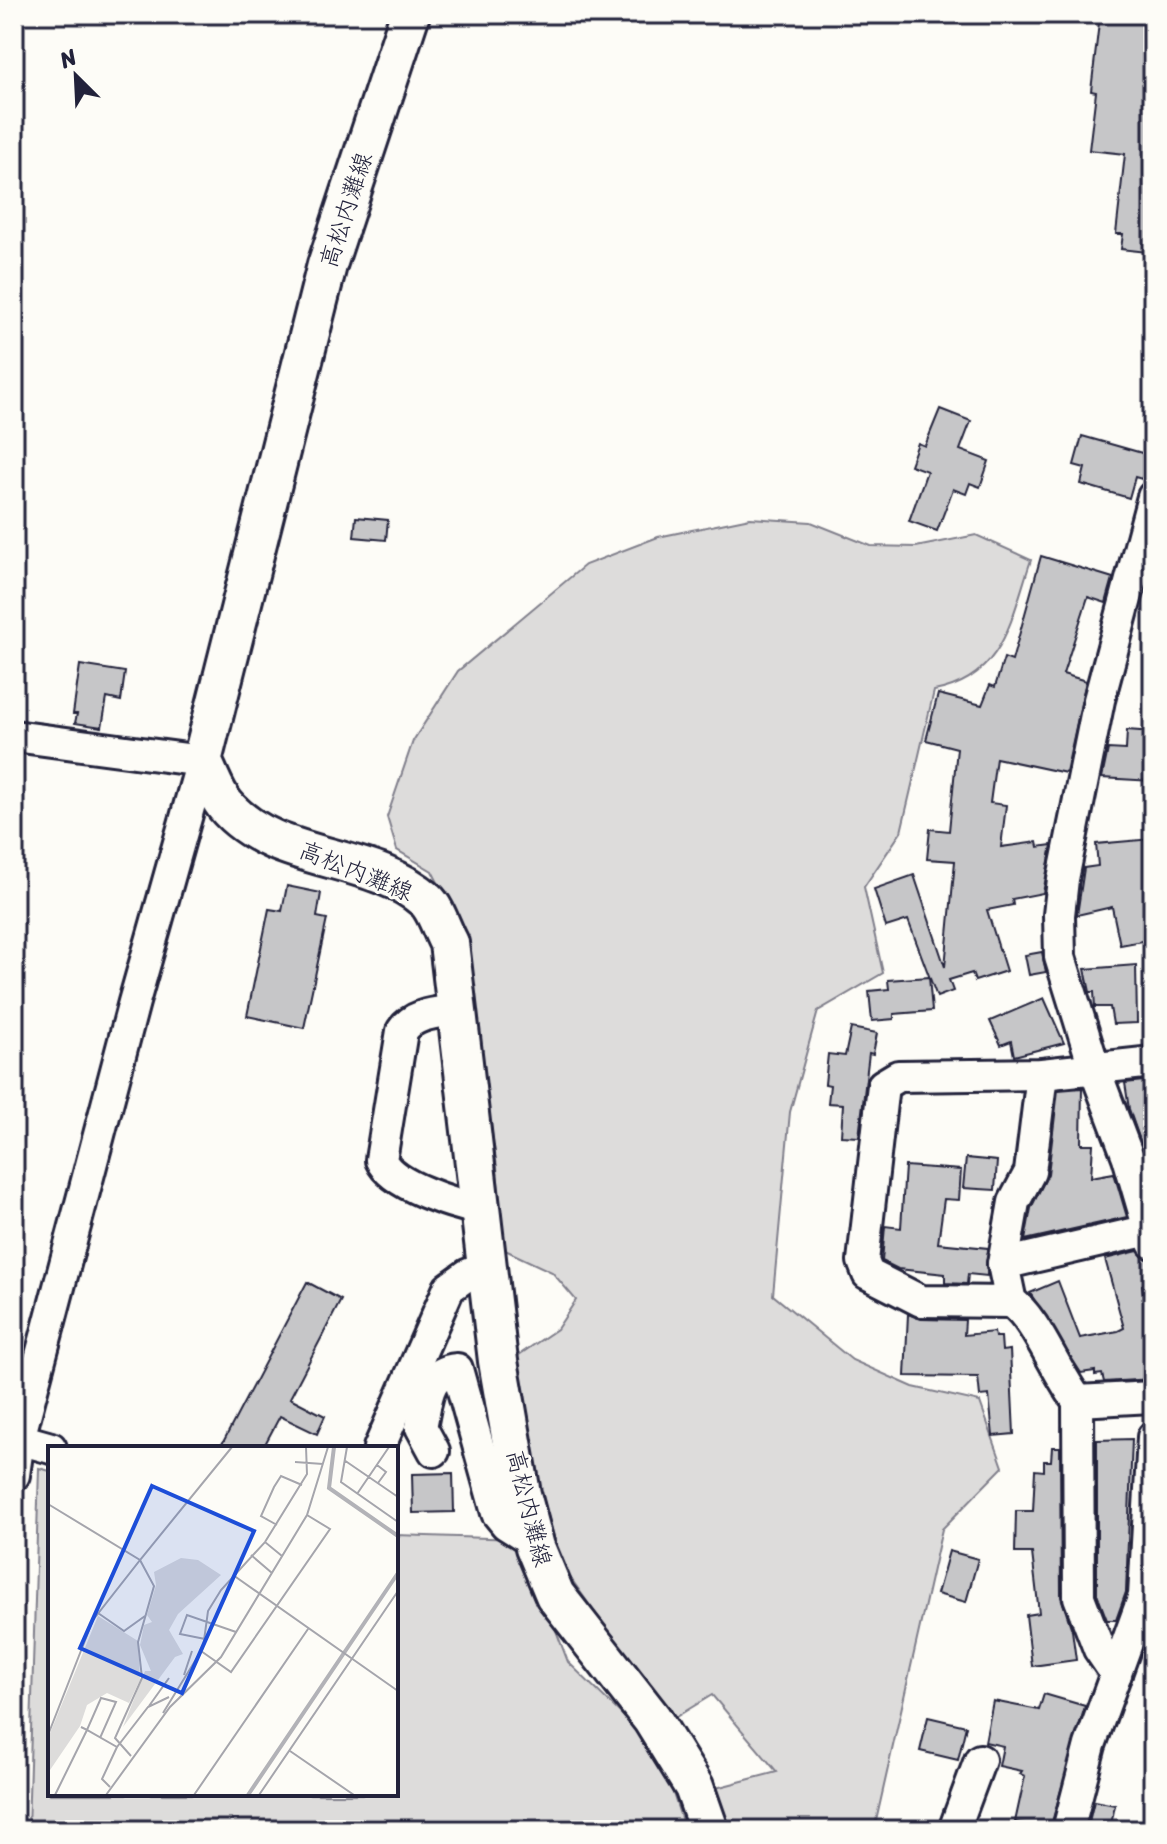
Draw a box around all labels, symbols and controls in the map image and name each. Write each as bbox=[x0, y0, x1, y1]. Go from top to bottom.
north arrow bbox=[36, 36, 116, 116]
text: N bbox=[52, 37, 84, 80]
street label: 高松内灘線 bbox=[307, 146, 385, 274]
street label: 高松内灘線 bbox=[293, 829, 419, 913]
street label: 高松内灘線 bbox=[494, 1445, 564, 1571]
inset map bbox=[48, 1446, 398, 1796]

